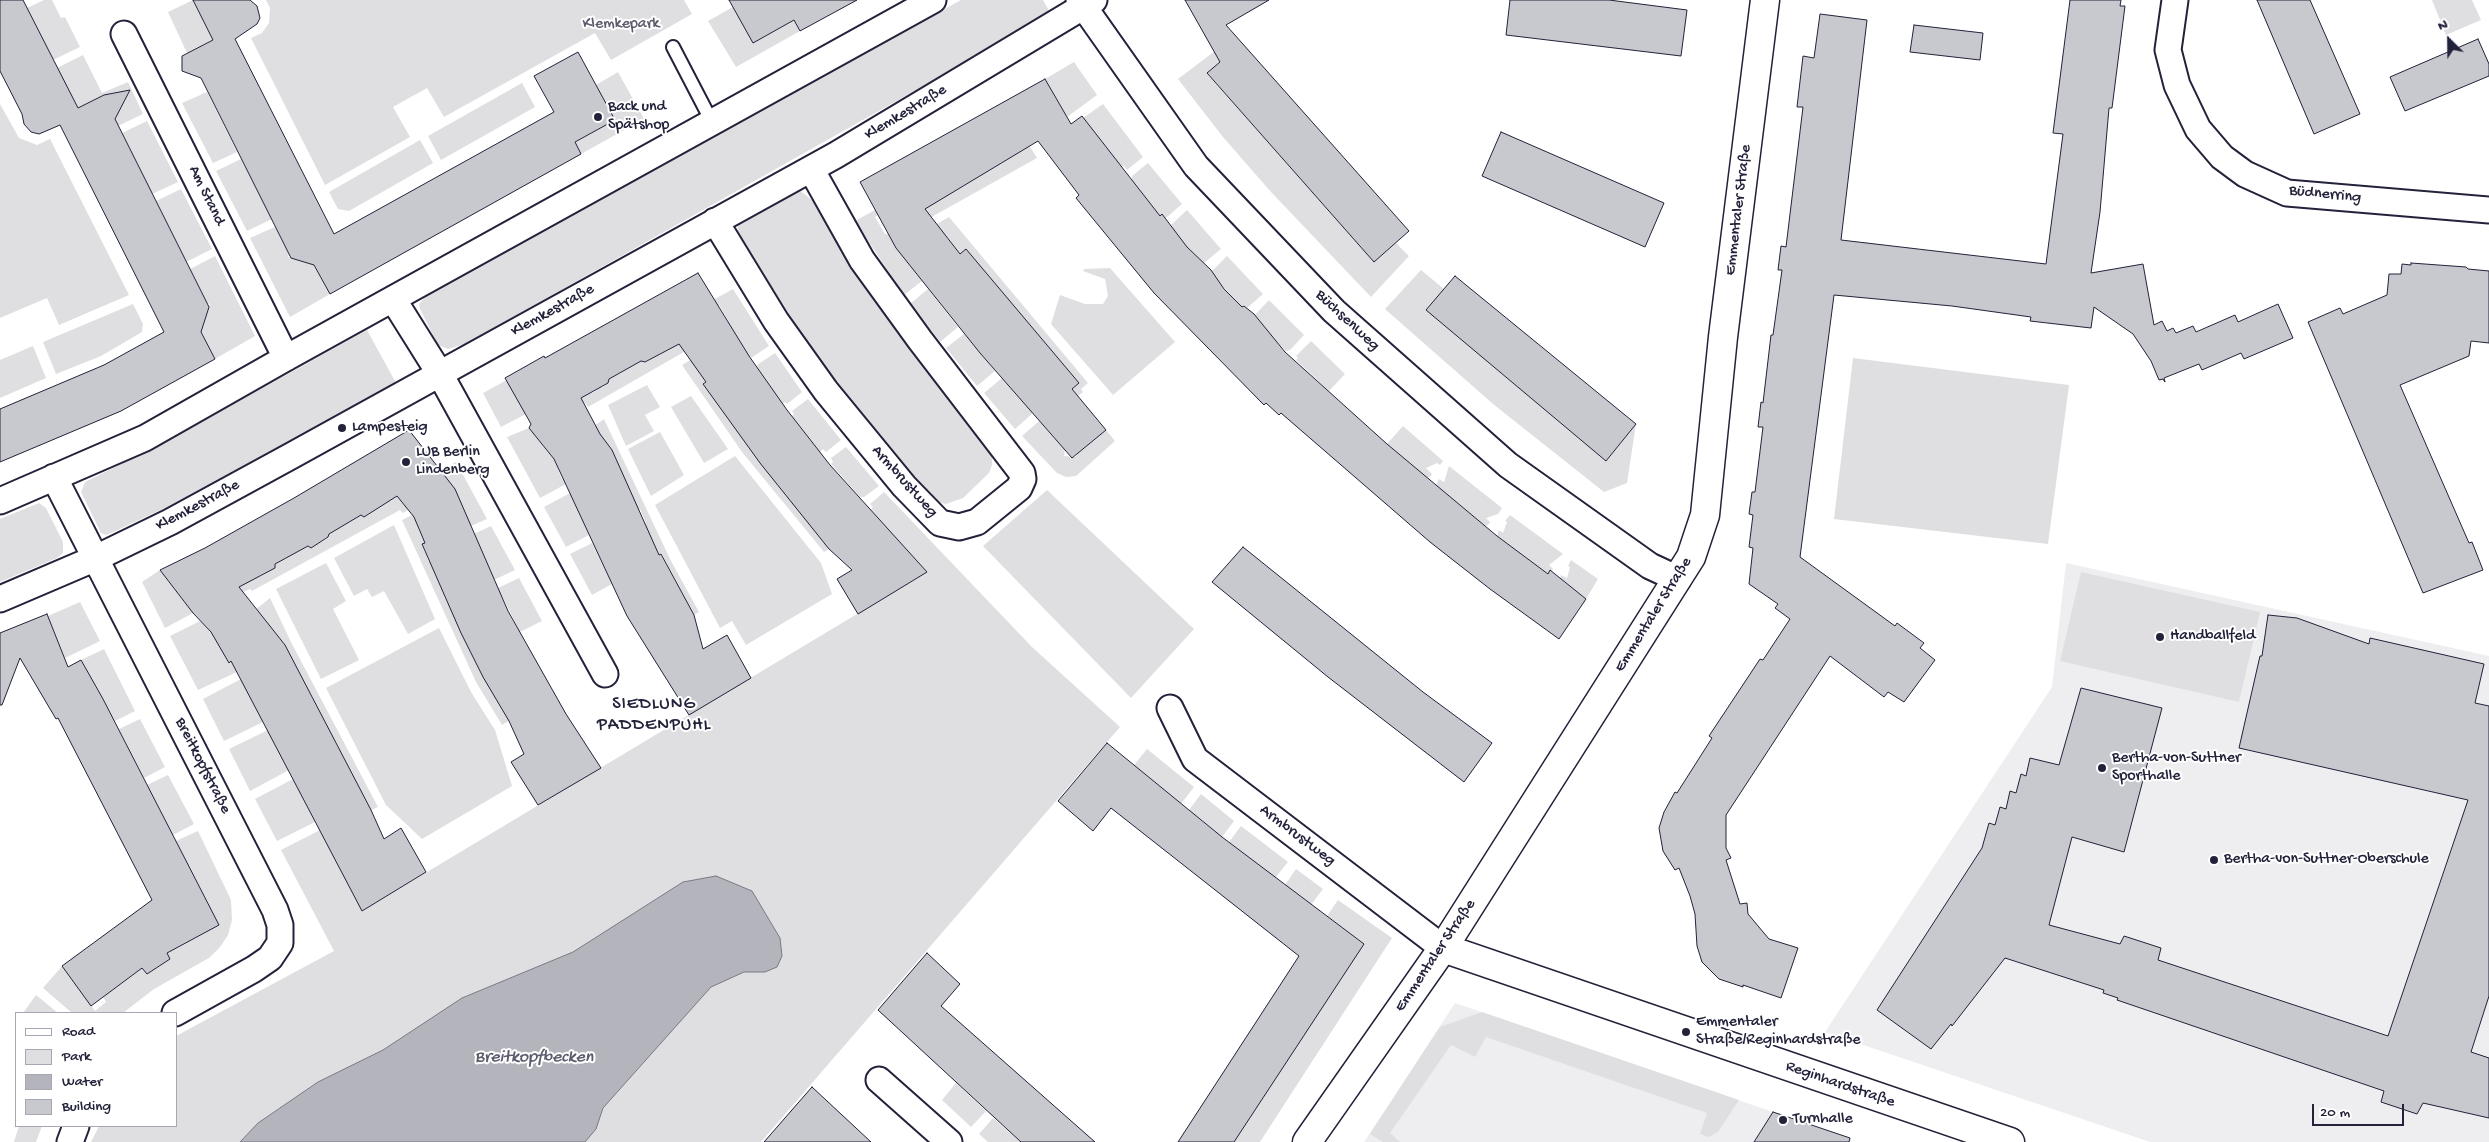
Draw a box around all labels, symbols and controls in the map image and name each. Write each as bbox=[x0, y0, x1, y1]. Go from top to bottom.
park label: Klemkepark bbox=[583, 15, 659, 35]
north arrow bbox=[2424, 15, 2474, 65]
text: N bbox=[2435, 16, 2450, 35]
street label: Klemkestraße bbox=[861, 81, 951, 145]
place label: Back und Spätshop bbox=[608, 98, 669, 136]
marker: Back und Spätshop bbox=[592, 111, 604, 123]
street label: Emmentaler Straße bbox=[1721, 143, 1757, 277]
street label: Am Stand bbox=[183, 163, 229, 229]
street label: Büdnerring bbox=[2288, 182, 2362, 208]
street label: Klemkestraße bbox=[508, 280, 598, 342]
street label: Büchsenweg bbox=[1311, 286, 1383, 356]
place label: Lampesteig bbox=[352, 418, 427, 438]
marker: Lampesteig bbox=[336, 422, 348, 434]
street label: Armbrustweg bbox=[867, 442, 941, 522]
place label: LUB Berlin Lindenberg bbox=[416, 443, 490, 481]
marker: LUB Berlin Lindenberg bbox=[400, 456, 412, 468]
street label: Klemkestraße bbox=[153, 476, 243, 536]
street label: Emmentaler Straße bbox=[1611, 554, 1697, 676]
place label: Handballfeld bbox=[2170, 627, 2255, 647]
marker: Handballfeld bbox=[2154, 631, 2166, 643]
district label: SIEDLUNG PADDENPUHL bbox=[596, 694, 712, 736]
street label: Breitkopfstraße bbox=[170, 715, 234, 817]
place label: Bertha-von-Suttner Sporthalle bbox=[2112, 749, 2241, 787]
marker: Bertha-von-Suttner Sporthalle bbox=[2096, 762, 2108, 774]
street label: Armbrustweg bbox=[1255, 801, 1339, 871]
place label: Bertha-von-Suttner-Oberschule bbox=[2224, 850, 2429, 870]
marker: Bertha-von-Suttner-Oberschule bbox=[2208, 854, 2220, 866]
street label: Emmentaler Straße bbox=[1391, 896, 1481, 1016]
legend bbox=[15, 1012, 178, 1127]
place label: Emmentaler Straße/Reginhardstraße bbox=[1696, 1013, 1861, 1051]
text: Road bbox=[62, 1023, 95, 1041]
marker: Emmentaler Straße/Reginhardstraße bbox=[1680, 1026, 1692, 1038]
water label: Breitkopfbecken bbox=[475, 1047, 593, 1069]
text: Park bbox=[62, 1048, 91, 1066]
street label: Reginhardstraße bbox=[1783, 1057, 1897, 1113]
text: Water bbox=[62, 1073, 102, 1091]
scale bar bbox=[2314, 1094, 2406, 1126]
text: Building bbox=[62, 1098, 111, 1116]
text: 20 m bbox=[2320, 1104, 2350, 1122]
place label: Turnhalle bbox=[1793, 1110, 1853, 1130]
marker: Turnhalle bbox=[1777, 1114, 1789, 1126]

